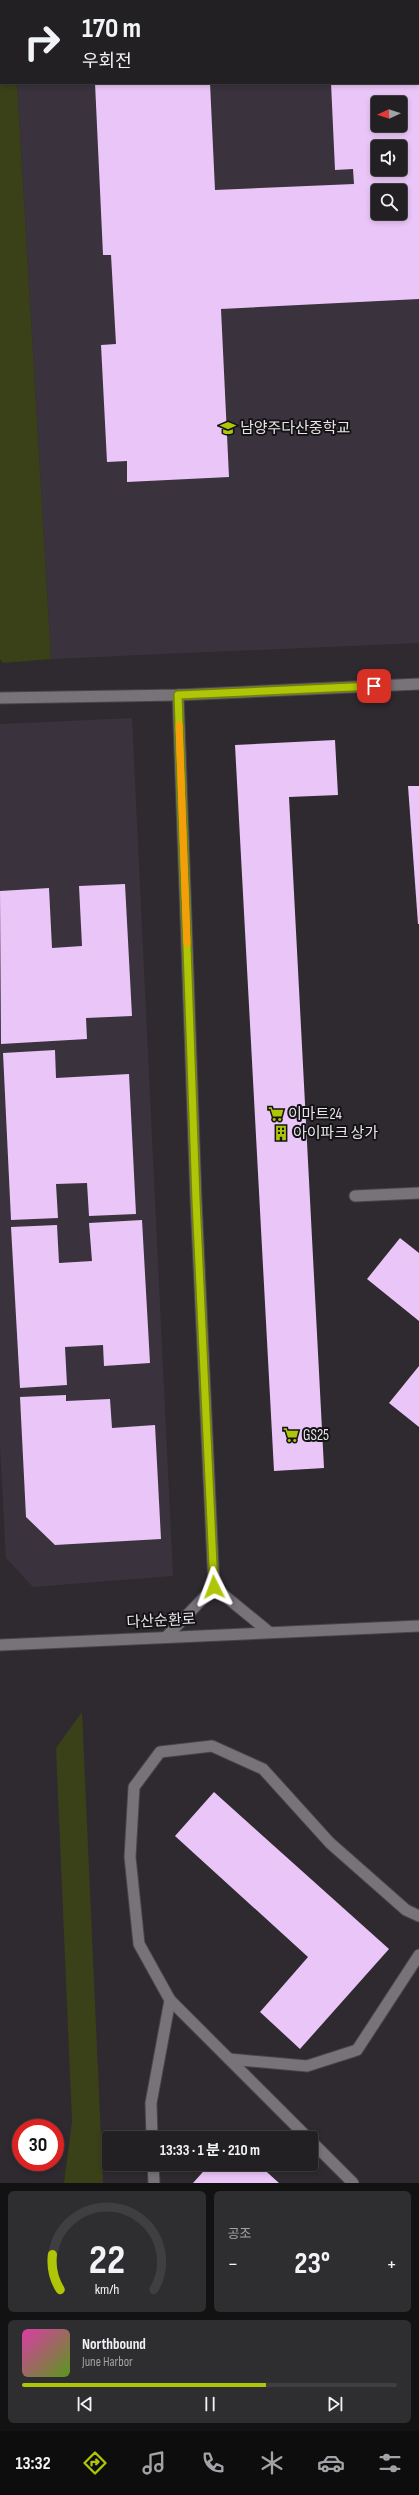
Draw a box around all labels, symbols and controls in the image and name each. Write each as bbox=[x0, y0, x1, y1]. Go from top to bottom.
text: 170 m bbox=[82, 12, 141, 45]
icon: right bbox=[16, 16, 68, 68]
text: 우회전 bbox=[82, 51, 132, 72]
north arrow bbox=[371, 96, 407, 132]
map controls bbox=[371, 96, 407, 220]
button: sound bbox=[371, 140, 407, 176]
button: search bbox=[371, 184, 407, 220]
school or university icon: 남양주다산중학교 bbox=[219, 419, 237, 437]
place label: 남양주다산중학교 bbox=[240, 419, 350, 438]
pin bbox=[357, 669, 391, 703]
icon: arrive bbox=[363, 675, 385, 697]
supermarket icon: 이마트24 bbox=[267, 1105, 285, 1123]
place label: 이마트24 bbox=[288, 1105, 342, 1124]
building icon: 아이파크 상가 bbox=[272, 1124, 290, 1142]
place label: 아이파크 상가 bbox=[293, 1124, 378, 1143]
supermarket icon: GS25 bbox=[282, 1426, 300, 1444]
place label: GS25 bbox=[303, 1426, 329, 1445]
position arrow bbox=[193, 1566, 235, 1608]
street label: 다산순환로 bbox=[126, 1610, 196, 1632]
speed limit sign: 30 bbox=[12, 2119, 64, 2171]
text: 13:33 · 1 분 · 210 m bbox=[160, 2141, 260, 2160]
text: 공조 bbox=[228, 2226, 251, 2242]
text: 22 bbox=[89, 2235, 125, 2284]
text: 23° bbox=[294, 2246, 330, 2282]
text: − bbox=[228, 2251, 238, 2278]
text: + bbox=[386, 2251, 397, 2278]
text: km/h bbox=[94, 2280, 119, 2297]
text: Northbound bbox=[82, 2335, 146, 2354]
text: June Harbor bbox=[82, 2354, 133, 2370]
icon: previous bbox=[74, 2393, 96, 2415]
icon: pause bbox=[199, 2393, 221, 2415]
icon: next bbox=[324, 2393, 346, 2415]
icon: directions bbox=[81, 2449, 109, 2477]
icon: music bbox=[140, 2449, 168, 2477]
icon: phone bbox=[199, 2449, 227, 2477]
icon: climate bbox=[258, 2449, 286, 2477]
icon: car bbox=[317, 2449, 345, 2477]
icon: filters bbox=[376, 2449, 404, 2477]
text: 13:32 bbox=[15, 2453, 51, 2474]

